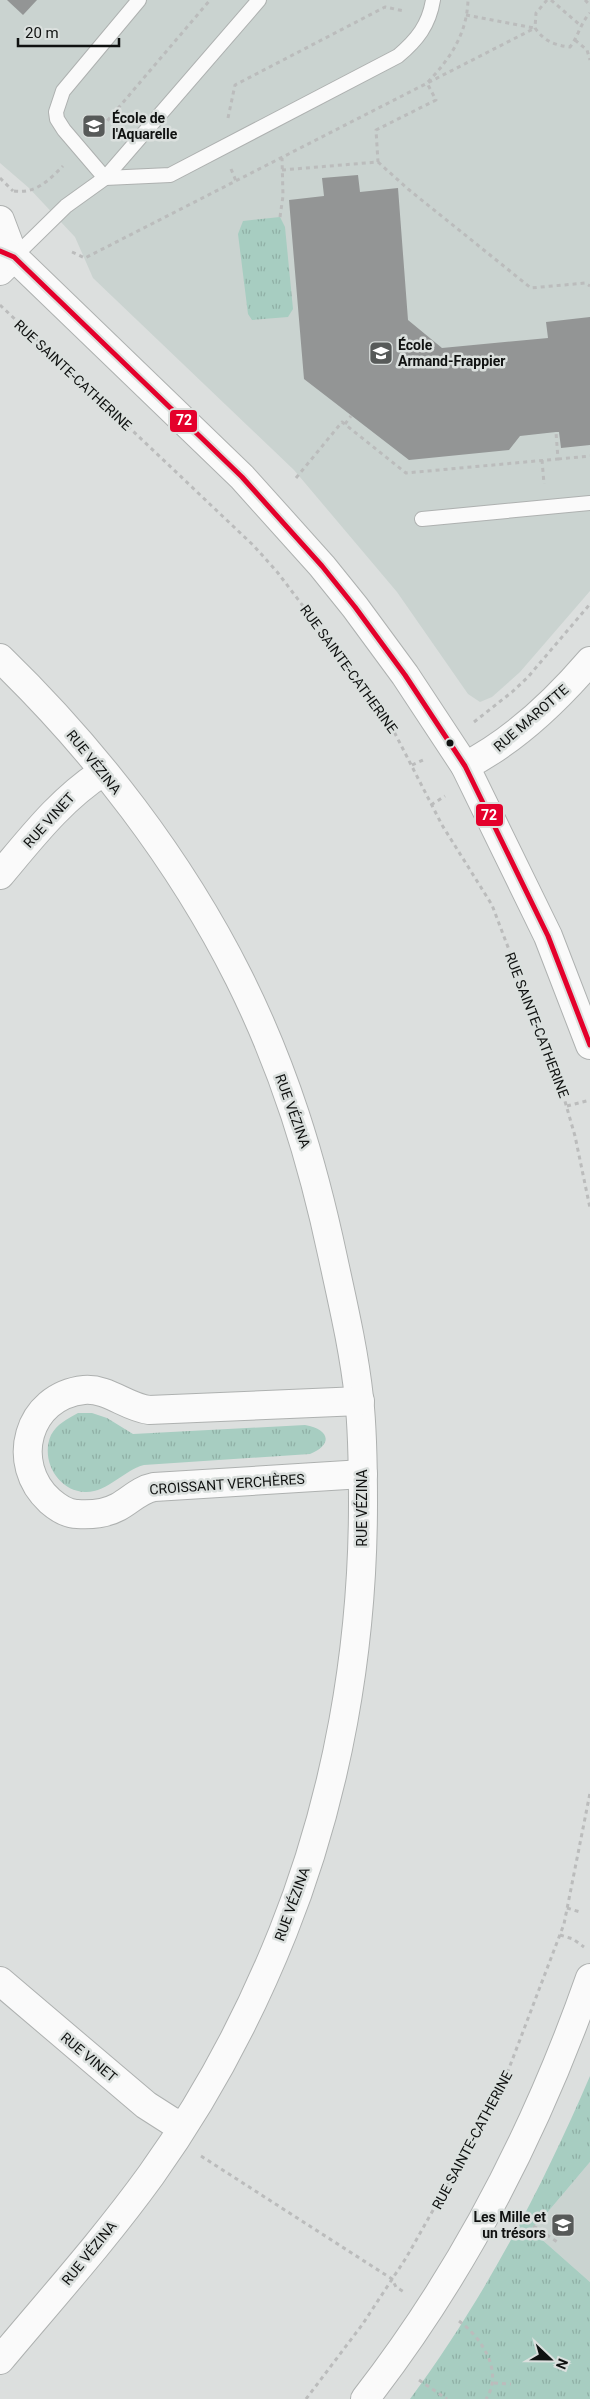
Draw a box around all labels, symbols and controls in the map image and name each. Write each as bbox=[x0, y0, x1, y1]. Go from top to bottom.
scale bar bbox=[18, 15, 119, 47]
text: 20 m bbox=[25, 24, 59, 42]
place label: École de l'Aquarelle bbox=[112, 109, 178, 142]
school or university icon: École de l'Aquarelle bbox=[81, 113, 107, 139]
street label: RUE SAINTE-CATHERINE bbox=[11, 316, 135, 434]
place label: École Armand-Frappier bbox=[398, 336, 505, 369]
school or university icon: École Armand-Frappier bbox=[368, 340, 394, 366]
line badge: 72 bbox=[169, 409, 198, 433]
text: 72 bbox=[176, 412, 192, 428]
street label: RUE SAINTE-CATHERINE bbox=[297, 602, 401, 736]
street label: RUE MAROTTE bbox=[490, 681, 572, 755]
street label: RUE VÉZINA bbox=[63, 726, 125, 797]
unlabelled marker bbox=[445, 738, 455, 748]
street label: RUE VINET bbox=[20, 789, 78, 851]
line badge: 72 bbox=[475, 803, 504, 827]
text: 72 bbox=[481, 807, 497, 823]
street label: RUE SAINTE-CATHERINE bbox=[502, 950, 572, 1100]
street label: RUE VÉZINA bbox=[272, 1072, 315, 1150]
street label: RUE VÉZINA bbox=[353, 1469, 370, 1547]
street label: CROISSANT VERCHÈRES bbox=[149, 1470, 305, 1497]
street label: RUE VÉZINA bbox=[270, 1865, 313, 1943]
street label: RUE VINET bbox=[58, 2029, 121, 2085]
street label: RUE SAINTE-CATHERINE bbox=[429, 2068, 515, 2212]
place label: Les Mille et un trésors bbox=[473, 2209, 546, 2241]
school or university icon: Les Mille et un trésors bbox=[550, 2212, 576, 2238]
street label: RUE VÉZINA bbox=[58, 2217, 120, 2288]
north arrow bbox=[525, 2334, 575, 2384]
text: N bbox=[553, 2356, 571, 2371]

